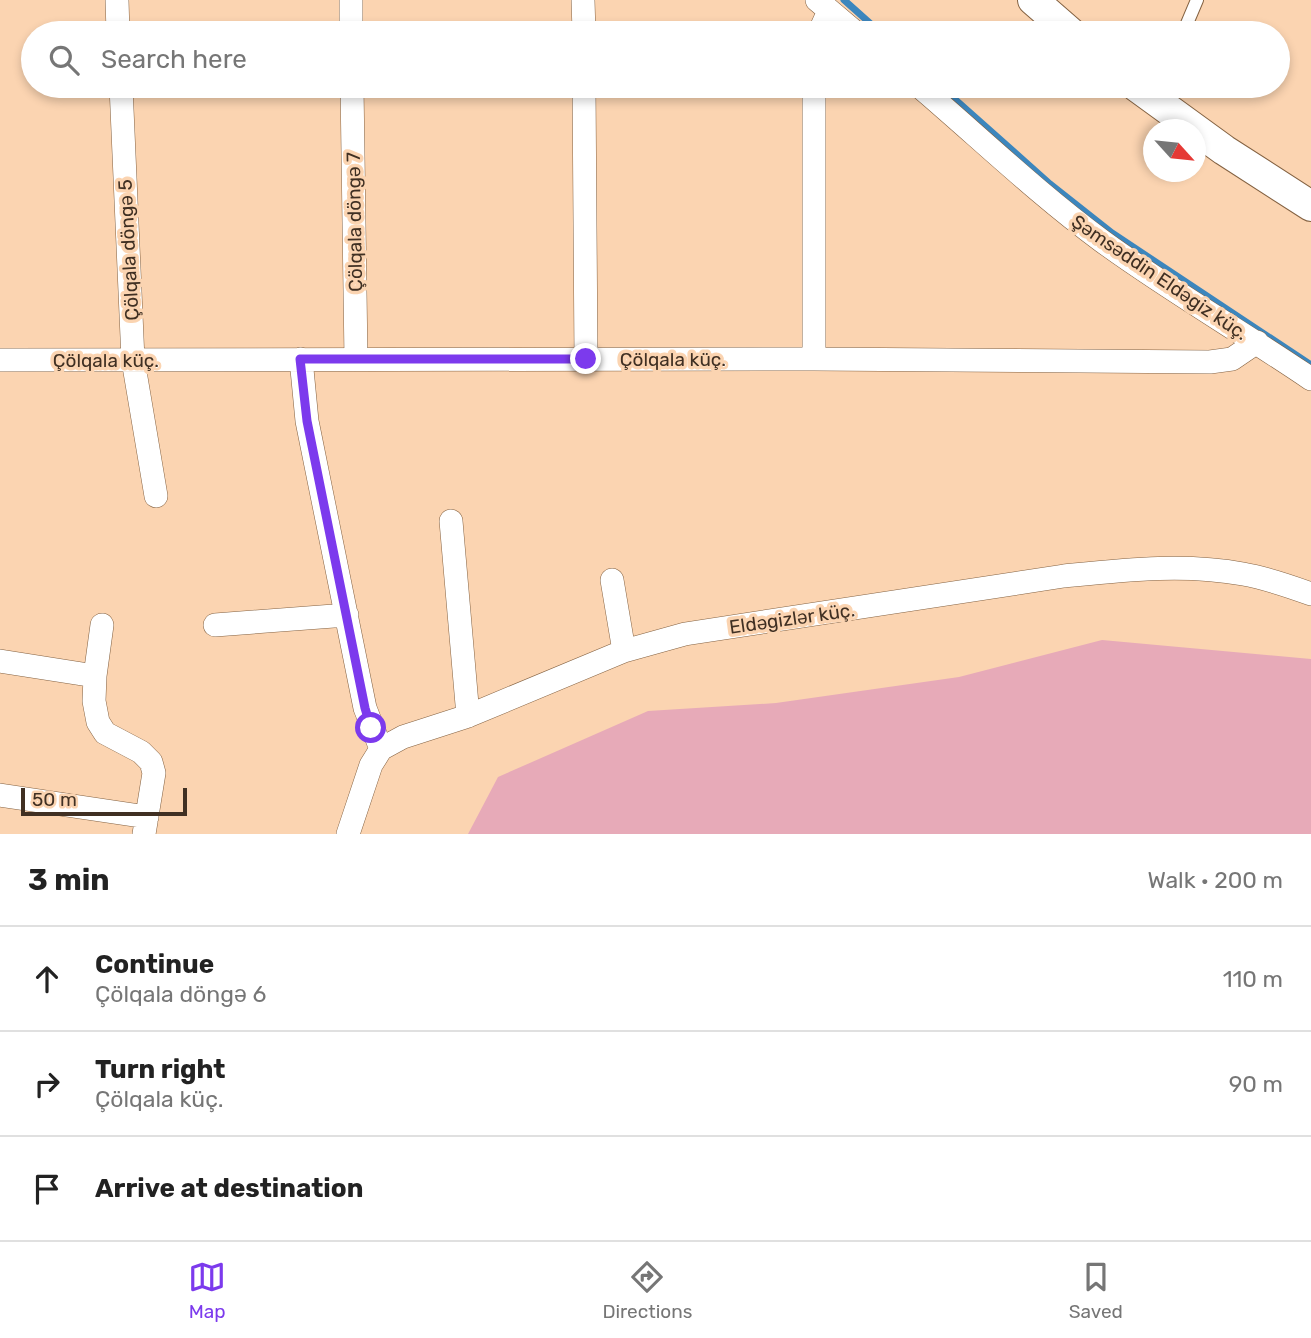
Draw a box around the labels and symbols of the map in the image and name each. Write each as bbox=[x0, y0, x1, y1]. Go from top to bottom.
north arrow bbox=[1143, 119, 1206, 182]
street label: Çölqala döngə 7 bbox=[342, 152, 367, 292]
street label: Çölqala döngə 5 bbox=[113, 179, 144, 321]
street label: Şəmsəddin Eldəgiz küç. bbox=[1067, 210, 1252, 345]
route end bbox=[570, 343, 601, 374]
street label: Çölqala küç. bbox=[620, 348, 726, 371]
street label: Çölqala küç. bbox=[53, 349, 159, 372]
street label: Eldəgizlər küç. bbox=[728, 598, 856, 639]
route start bbox=[355, 712, 386, 743]
scale bar bbox=[21, 785, 187, 817]

